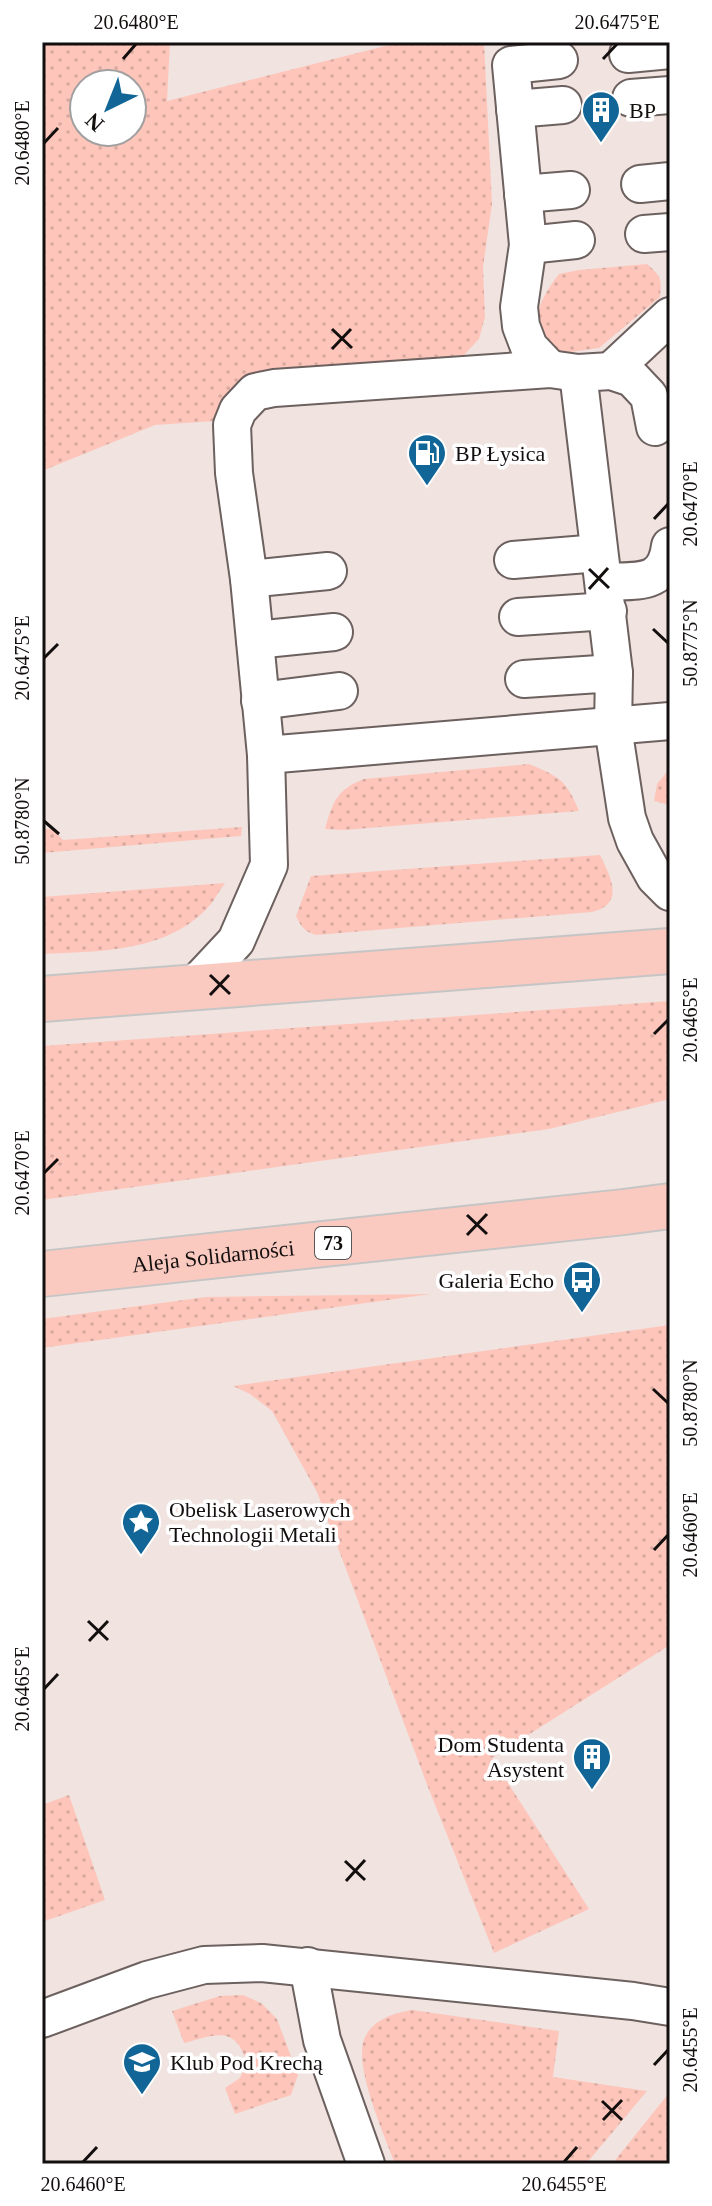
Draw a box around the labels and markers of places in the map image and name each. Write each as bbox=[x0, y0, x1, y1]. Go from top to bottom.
building icon: BP bbox=[580, 89, 622, 144]
place label: BP bbox=[629, 98, 656, 123]
fuel station icon: BP Łysica bbox=[406, 432, 448, 487]
place label: BP Łysica bbox=[455, 441, 545, 466]
bus stop icon: Galeria Echo bbox=[561, 1259, 603, 1314]
place label: Galeria Echo bbox=[439, 1268, 554, 1293]
place label: Obelisk Laserowych Technologii Metali bbox=[169, 1497, 350, 1547]
place icon: Obelisk Laserowych Technologii Metali bbox=[120, 1501, 162, 1556]
place label: Dom Studenta Asystent bbox=[438, 1732, 564, 1782]
building icon: Dom Studenta Asystent bbox=[571, 1736, 613, 1791]
school or university icon: Klub Pod Krechą bbox=[121, 2041, 163, 2096]
place label: Klub Pod Krechą bbox=[170, 2050, 323, 2075]

